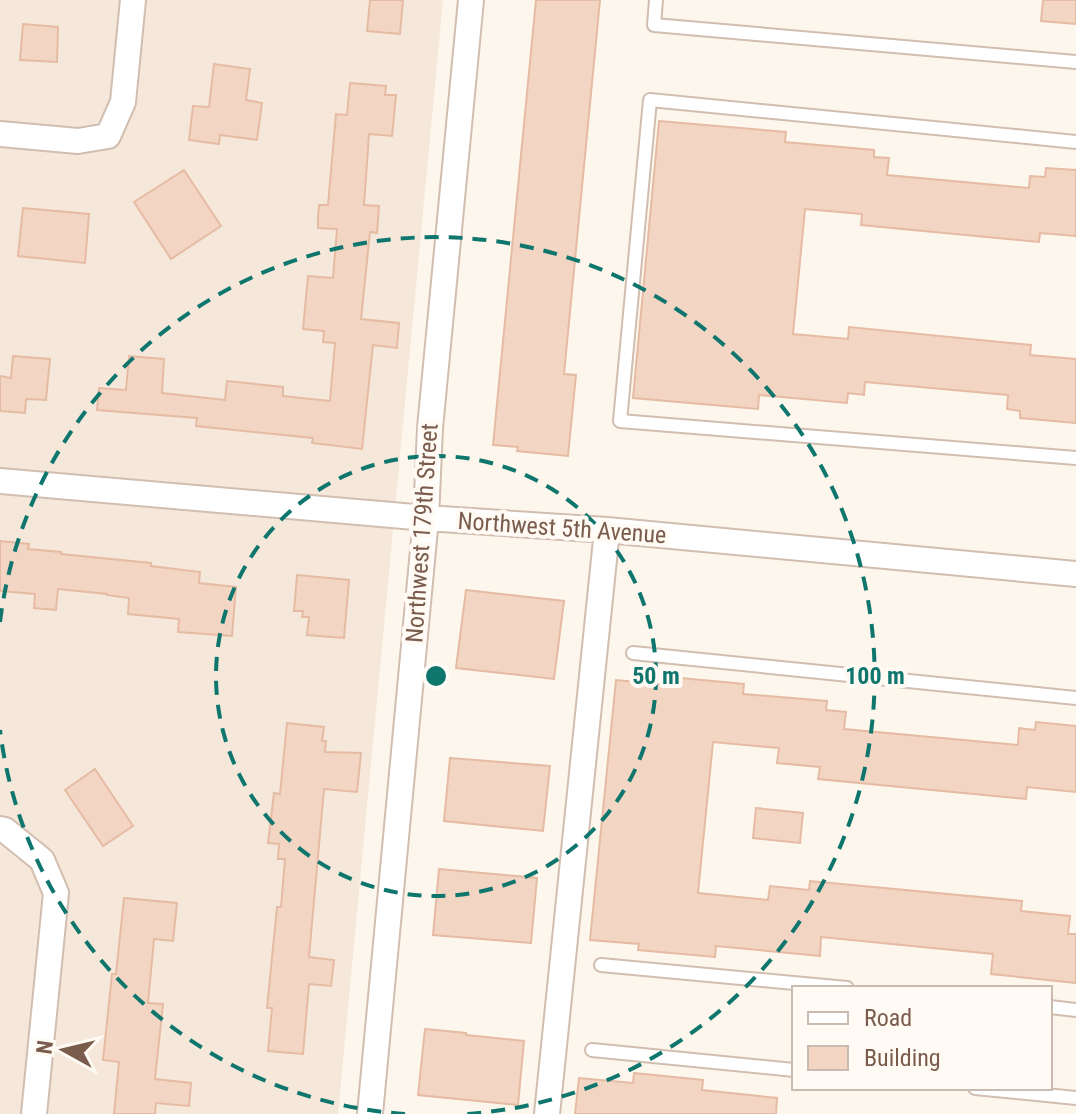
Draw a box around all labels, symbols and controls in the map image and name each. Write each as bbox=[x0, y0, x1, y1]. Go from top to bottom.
street label: Northwest 179th Street bbox=[400, 422, 444, 644]
street label: Northwest 5th Avenue bbox=[457, 507, 667, 549]
centre of rings bbox=[422, 662, 450, 690]
text: 50 m bbox=[632, 662, 680, 690]
text: 100 m bbox=[845, 662, 905, 690]
legend bbox=[792, 986, 1052, 1090]
text: Road bbox=[864, 1004, 912, 1032]
north arrow bbox=[24, 1010, 104, 1090]
text: N bbox=[31, 1039, 58, 1056]
text: Building bbox=[864, 1044, 941, 1072]

